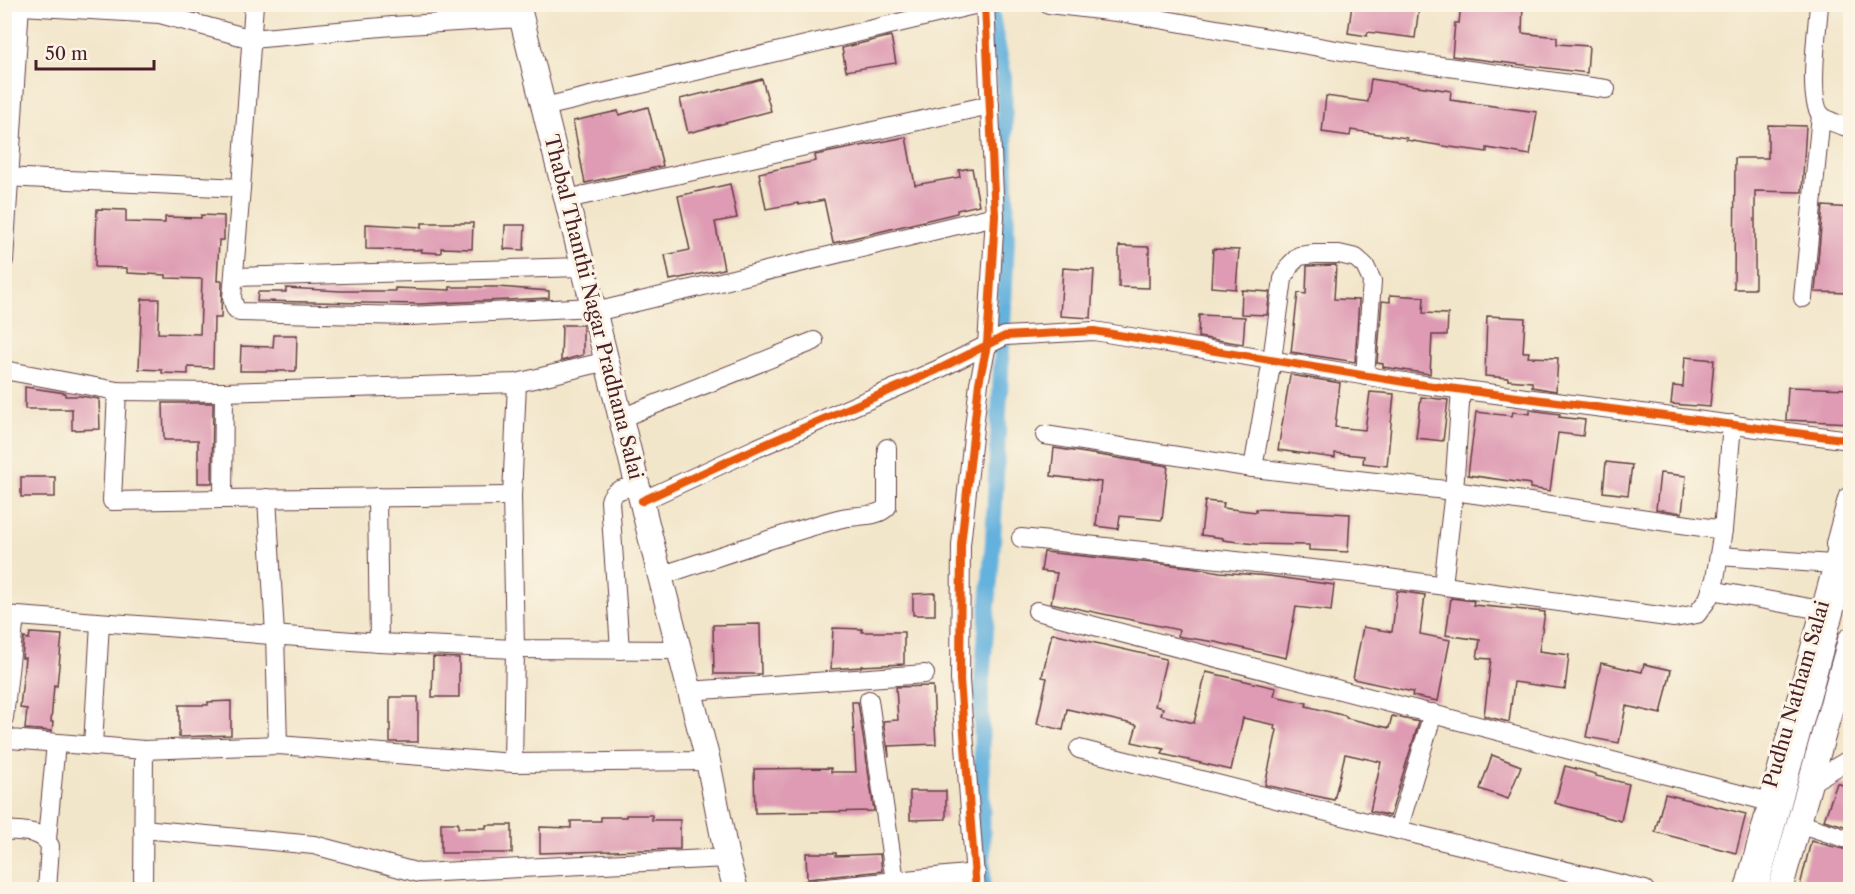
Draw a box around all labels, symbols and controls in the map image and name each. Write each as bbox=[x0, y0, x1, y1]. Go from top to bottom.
scale bar bbox=[36, 33, 154, 71]
text: 50 m bbox=[45, 43, 88, 65]
street label: Thabal Thanthi Nagar Pradhana Salai bbox=[539, 132, 649, 482]
street label: Pudhu Natham Salai bbox=[1758, 598, 1834, 790]

